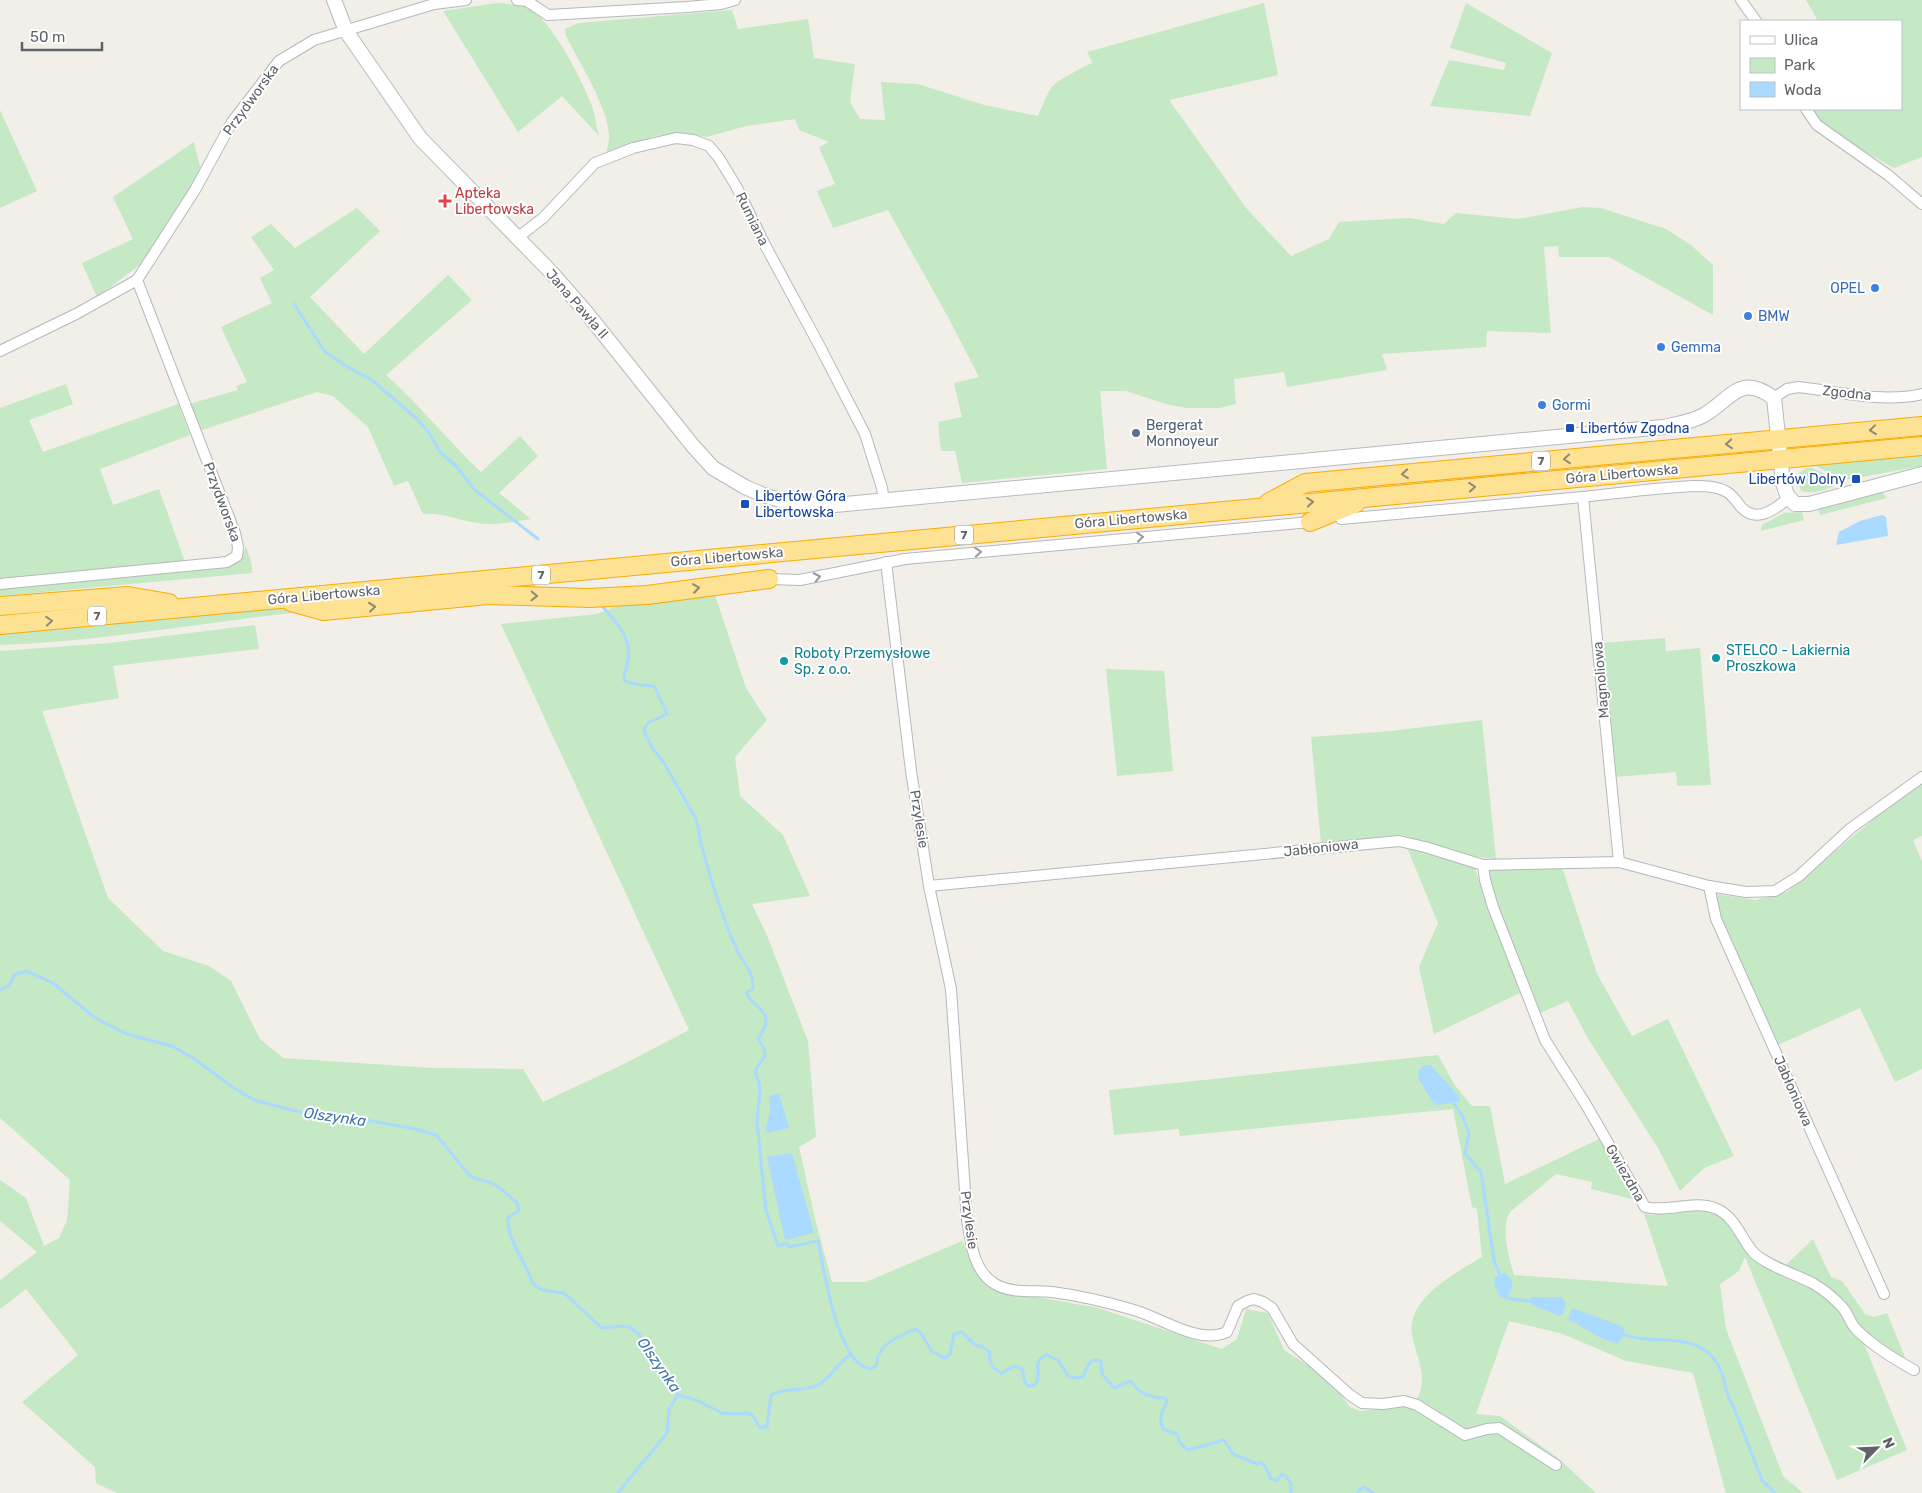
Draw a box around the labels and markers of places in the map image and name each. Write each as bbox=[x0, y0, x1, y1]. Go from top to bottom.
place label: Apteka Libertowska bbox=[455, 185, 534, 218]
marker: Apteka Libertowska bbox=[439, 195, 451, 207]
place label: OPEL bbox=[1830, 280, 1865, 297]
marker: OPEL bbox=[1869, 282, 1881, 294]
place label: BMW bbox=[1758, 308, 1790, 325]
marker: BMW bbox=[1742, 310, 1754, 322]
place label: Gemma bbox=[1671, 339, 1721, 356]
marker: Gemma bbox=[1655, 341, 1667, 353]
place label: Gormi bbox=[1552, 397, 1591, 414]
marker: Gormi bbox=[1536, 399, 1548, 411]
place label: Bergerat Monnoyeur bbox=[1146, 417, 1220, 450]
place label: Libertów Zgodna bbox=[1580, 420, 1690, 437]
marker: Libertów Zgodna bbox=[1564, 422, 1576, 434]
marker: Bergerat Monnoyeur bbox=[1130, 427, 1142, 439]
place label: Libertów Dolny bbox=[1749, 471, 1846, 488]
marker: Libertów Dolny bbox=[1850, 473, 1862, 485]
place label: Libertów Góra Libertowska bbox=[755, 488, 846, 521]
marker: Libertów Góra Libertowska bbox=[739, 498, 751, 510]
place label: STELCO - Lakiernia Proszkowa bbox=[1726, 642, 1850, 675]
place label: Roboty Przemysłowe Sp. z o.o. bbox=[794, 645, 930, 678]
marker: STELCO - Lakiernia Proszkowa bbox=[1710, 652, 1722, 664]
marker: Roboty Przemysłowe Sp. z o.o. bbox=[778, 655, 790, 667]

